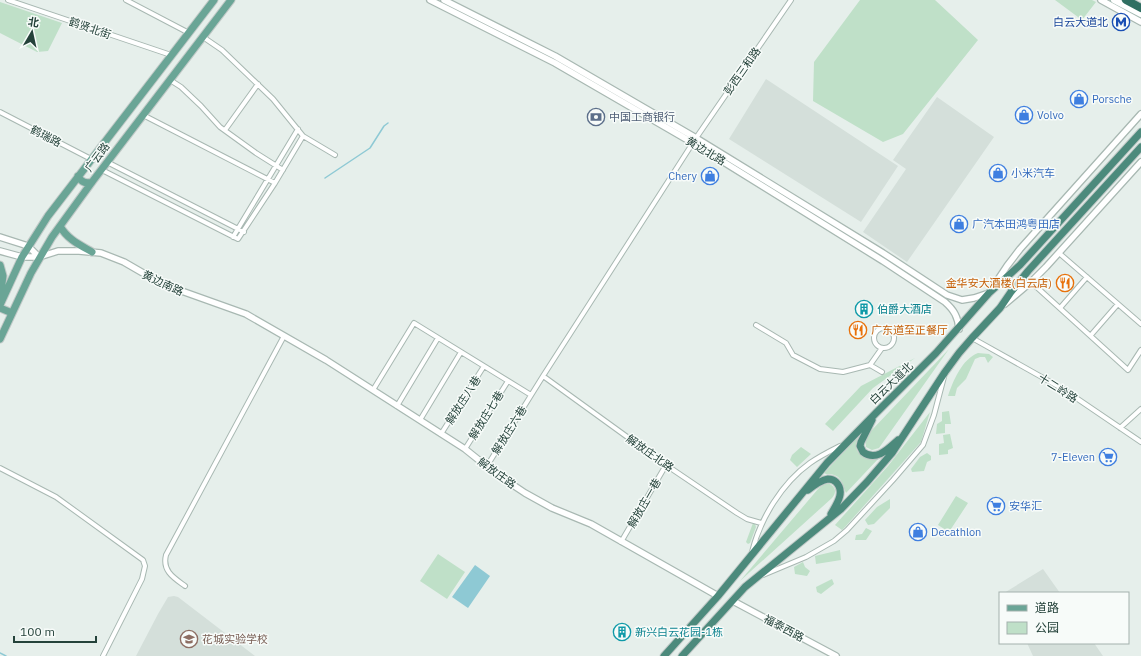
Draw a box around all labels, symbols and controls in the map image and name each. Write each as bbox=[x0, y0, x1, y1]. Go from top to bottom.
north arrow bbox=[12, 12, 52, 52]
metro station icon: 白云大道北 bbox=[1111, 12, 1131, 32]
text: 北 bbox=[27, 14, 40, 30]
street label: 鹤贤北街 bbox=[67, 14, 113, 42]
place label: 白云大道北 bbox=[1053, 15, 1108, 29]
street label: 彭西三和路 bbox=[720, 44, 764, 98]
shop icon: Porsche bbox=[1069, 89, 1089, 109]
place label: Porsche bbox=[1092, 92, 1132, 106]
shop icon: Volvo bbox=[1014, 105, 1034, 125]
bank icon: 中国工商银行 bbox=[586, 107, 606, 127]
place label: Volvo bbox=[1037, 108, 1064, 122]
place label: 中国工商银行 bbox=[609, 110, 675, 124]
street label: 鹤瑞路 bbox=[28, 122, 64, 150]
street label: 黄边北路 bbox=[684, 134, 728, 168]
street label: 广云路 bbox=[81, 140, 113, 174]
shop icon: 小米汽车 bbox=[988, 163, 1008, 183]
shop icon: Chery bbox=[700, 166, 720, 186]
place label: 小米汽车 bbox=[1011, 166, 1055, 180]
place label: Chery bbox=[668, 169, 697, 183]
shop icon: 广汽本田鸿粤田店 bbox=[949, 214, 969, 234]
place label: 广汽本田鸿粤田店 bbox=[972, 217, 1060, 231]
street label: 黄边南路 bbox=[140, 267, 186, 299]
restaurant icon: 金华安大酒楼(白云店) bbox=[1055, 273, 1075, 293]
place label: 金华安大酒楼(白云店) bbox=[946, 276, 1052, 290]
building icon: 伯爵大酒店 bbox=[854, 299, 874, 319]
place label: 伯爵大酒店 bbox=[877, 302, 932, 316]
restaurant icon: 广东道至正餐厅 bbox=[848, 320, 868, 340]
place label: 广东道至正餐厅 bbox=[871, 323, 948, 337]
street label: 白云大道北 bbox=[866, 359, 916, 407]
street label: 十二岭路 bbox=[1036, 370, 1080, 406]
street label: 解放庄八巷 bbox=[442, 373, 484, 427]
street label: 解放庄七巷 bbox=[465, 388, 507, 442]
street label: 解放庄六巷 bbox=[488, 403, 530, 457]
street label: 解放庄北路 bbox=[623, 431, 677, 475]
supermarket icon: 7-Eleven bbox=[1098, 447, 1118, 467]
place label: 7-Eleven bbox=[1051, 450, 1095, 464]
street label: 解放庄路 bbox=[475, 454, 519, 492]
street label: 解放庄一巷 bbox=[624, 476, 664, 530]
supermarket icon: 安华汇 bbox=[986, 496, 1006, 516]
place label: 安华汇 bbox=[1009, 499, 1042, 513]
shop icon: Decathlon bbox=[908, 522, 928, 542]
place label: Decathlon bbox=[931, 525, 981, 539]
legend bbox=[999, 592, 1129, 644]
text: 道路 bbox=[1035, 600, 1059, 615]
street label: 福泰西路 bbox=[761, 611, 807, 645]
scale bar bbox=[14, 618, 96, 644]
text: 公园 bbox=[1035, 620, 1059, 635]
building icon: 新兴白云花园-1栋 bbox=[612, 622, 632, 642]
text: 100 m bbox=[20, 624, 55, 639]
place label: 新兴白云花园-1栋 bbox=[635, 625, 723, 639]
school or university icon: 花城实验学校 bbox=[179, 629, 199, 649]
place label: 花城实验学校 bbox=[202, 632, 268, 646]

